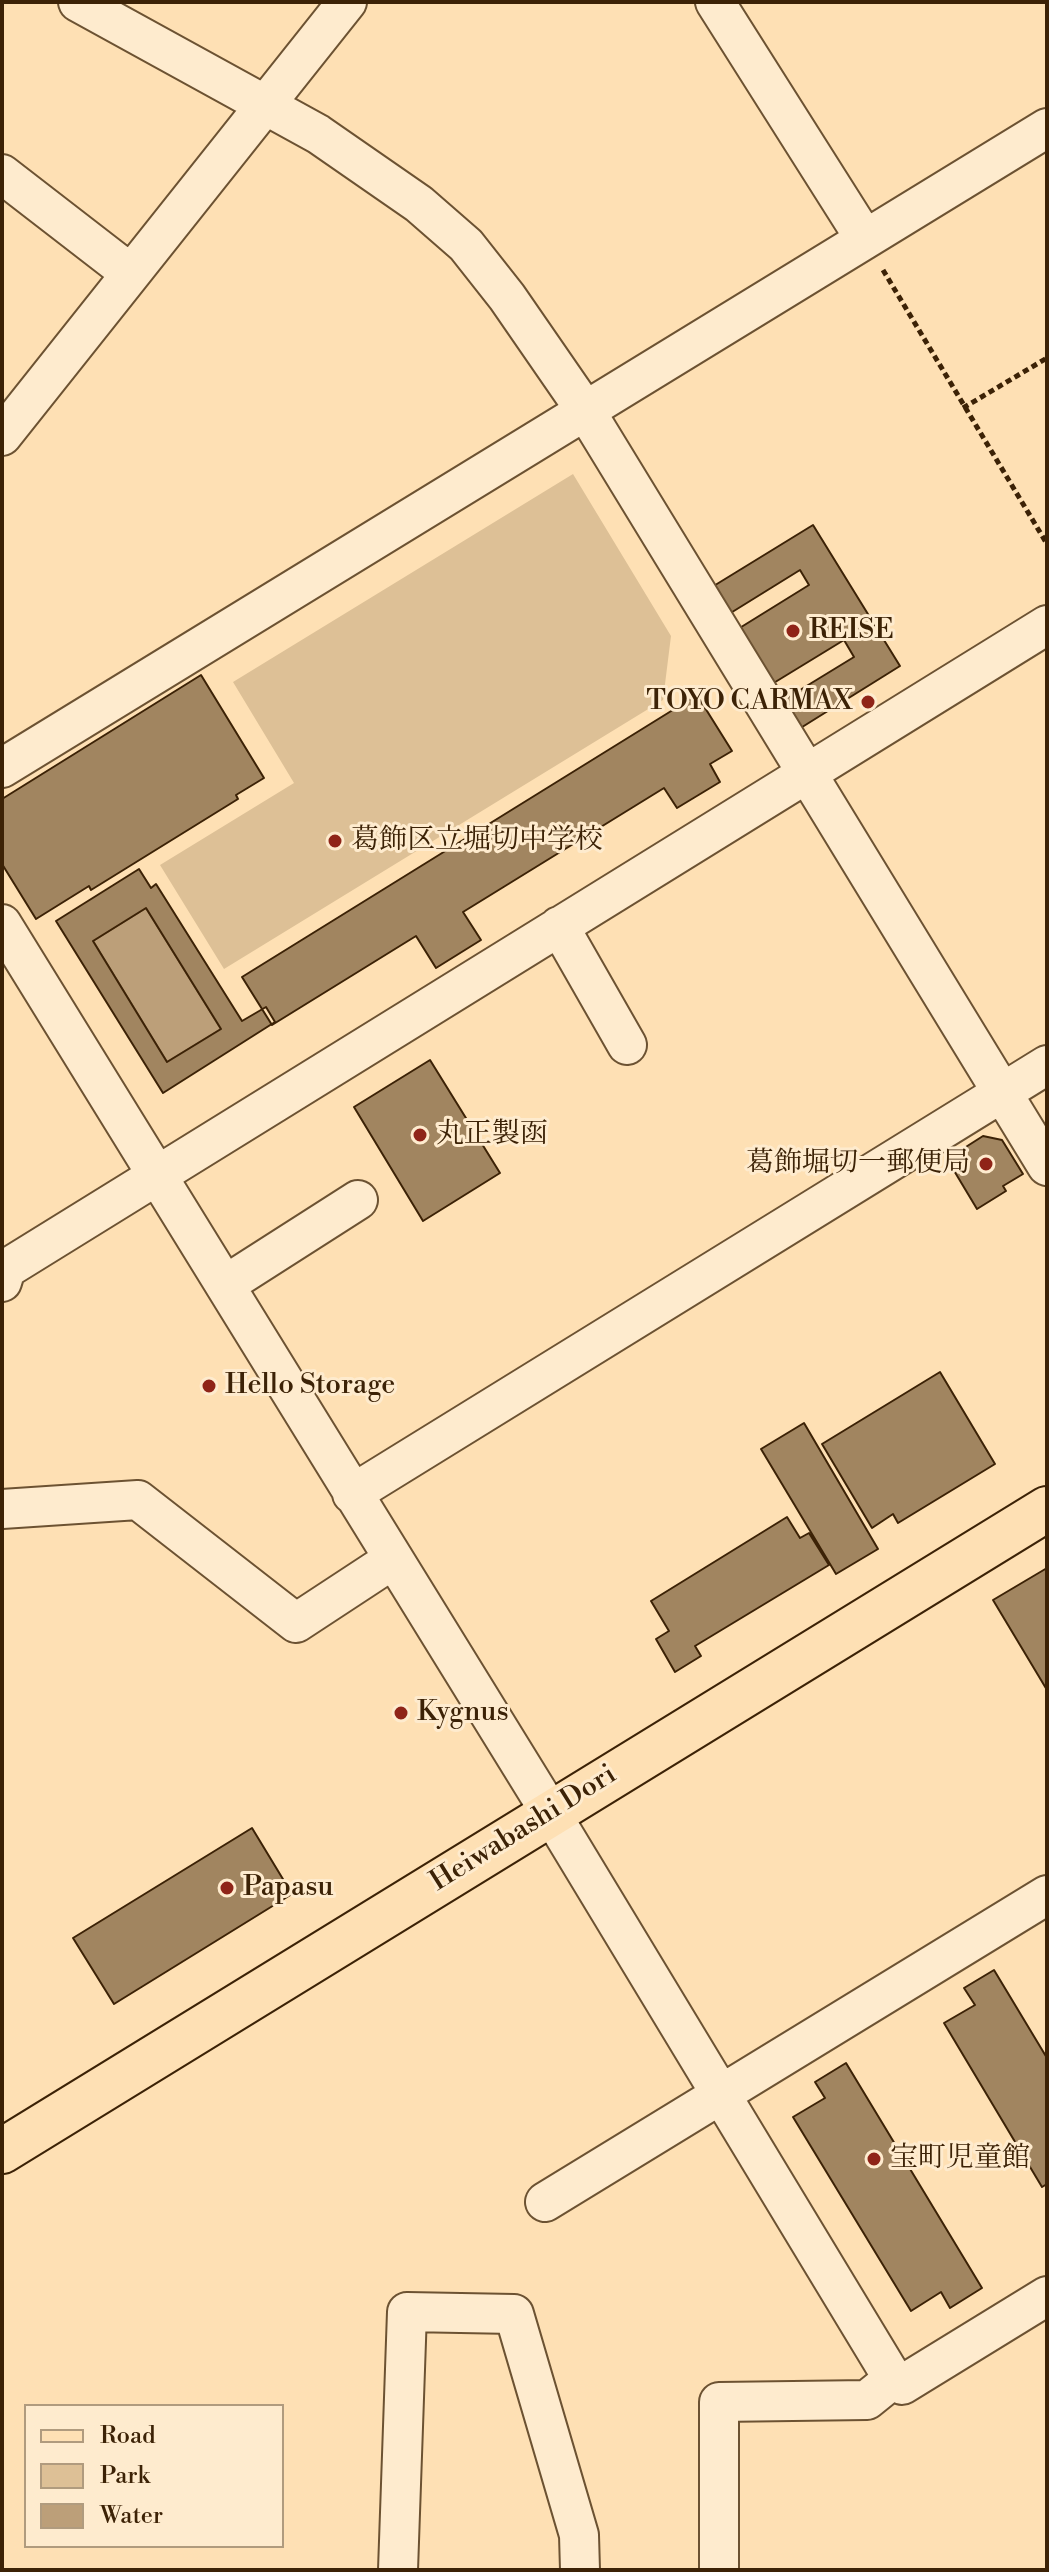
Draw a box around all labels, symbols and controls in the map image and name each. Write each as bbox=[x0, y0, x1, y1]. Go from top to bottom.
place label: REISE bbox=[809, 614, 894, 648]
marker: REISE bbox=[784, 622, 802, 640]
place label: TOYO CARMAX bbox=[646, 685, 852, 719]
marker: TOYO CARMAX bbox=[859, 693, 877, 711]
place label: 葛飾区立堀切中学校 bbox=[351, 824, 603, 858]
marker: 葛飾区立堀切中学校 bbox=[326, 832, 344, 850]
place label: 丸正製函 bbox=[436, 1118, 548, 1152]
marker: 丸正製函 bbox=[411, 1126, 429, 1144]
place label: 葛飾堀切一郵便局 bbox=[746, 1147, 970, 1181]
marker: 葛飾堀切一郵便局 bbox=[977, 1155, 995, 1173]
place label: Hello Storage bbox=[225, 1369, 395, 1403]
marker: Hello Storage bbox=[200, 1377, 218, 1395]
place label: Kygnus bbox=[417, 1696, 509, 1730]
marker: Kygnus bbox=[392, 1704, 410, 1722]
street label: Heiwabashi Dori bbox=[425, 1758, 623, 1900]
place label: Papasu bbox=[243, 1871, 333, 1905]
marker: Papasu bbox=[218, 1879, 236, 1897]
place label: 宝町児童館 bbox=[890, 2142, 1030, 2176]
marker: 宝町児童館 bbox=[865, 2150, 883, 2168]
legend bbox=[24, 2404, 284, 2548]
text: Road bbox=[100, 2421, 156, 2451]
text: Park bbox=[100, 2461, 150, 2491]
text: Water bbox=[100, 2501, 163, 2531]

